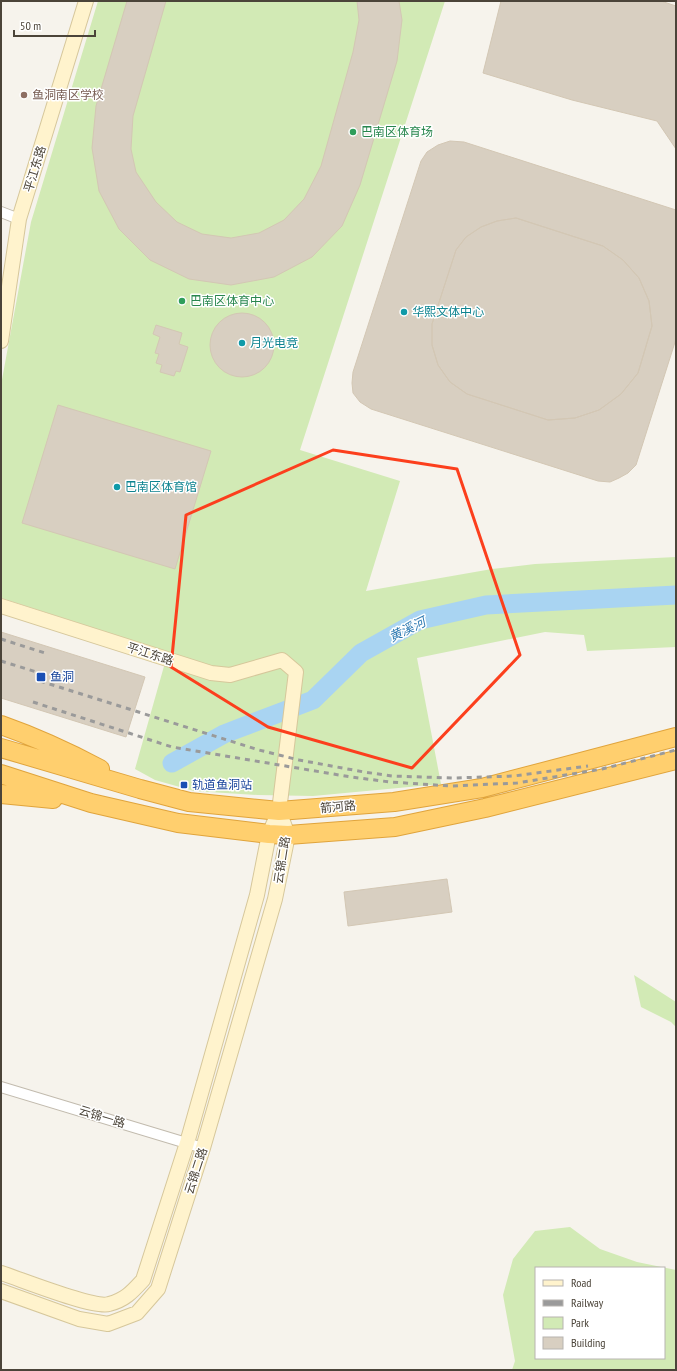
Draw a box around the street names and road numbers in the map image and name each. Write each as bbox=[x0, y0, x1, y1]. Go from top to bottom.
street label: 平江东路 bbox=[20, 144, 49, 194]
street label: 平江东路 bbox=[125, 639, 175, 668]
street label: 箭河路 bbox=[319, 797, 357, 816]
street label: 云锦二路 bbox=[270, 835, 293, 885]
street label: 云锦一路 bbox=[77, 1102, 127, 1131]
street label: 云锦二路 bbox=[181, 1146, 210, 1196]

